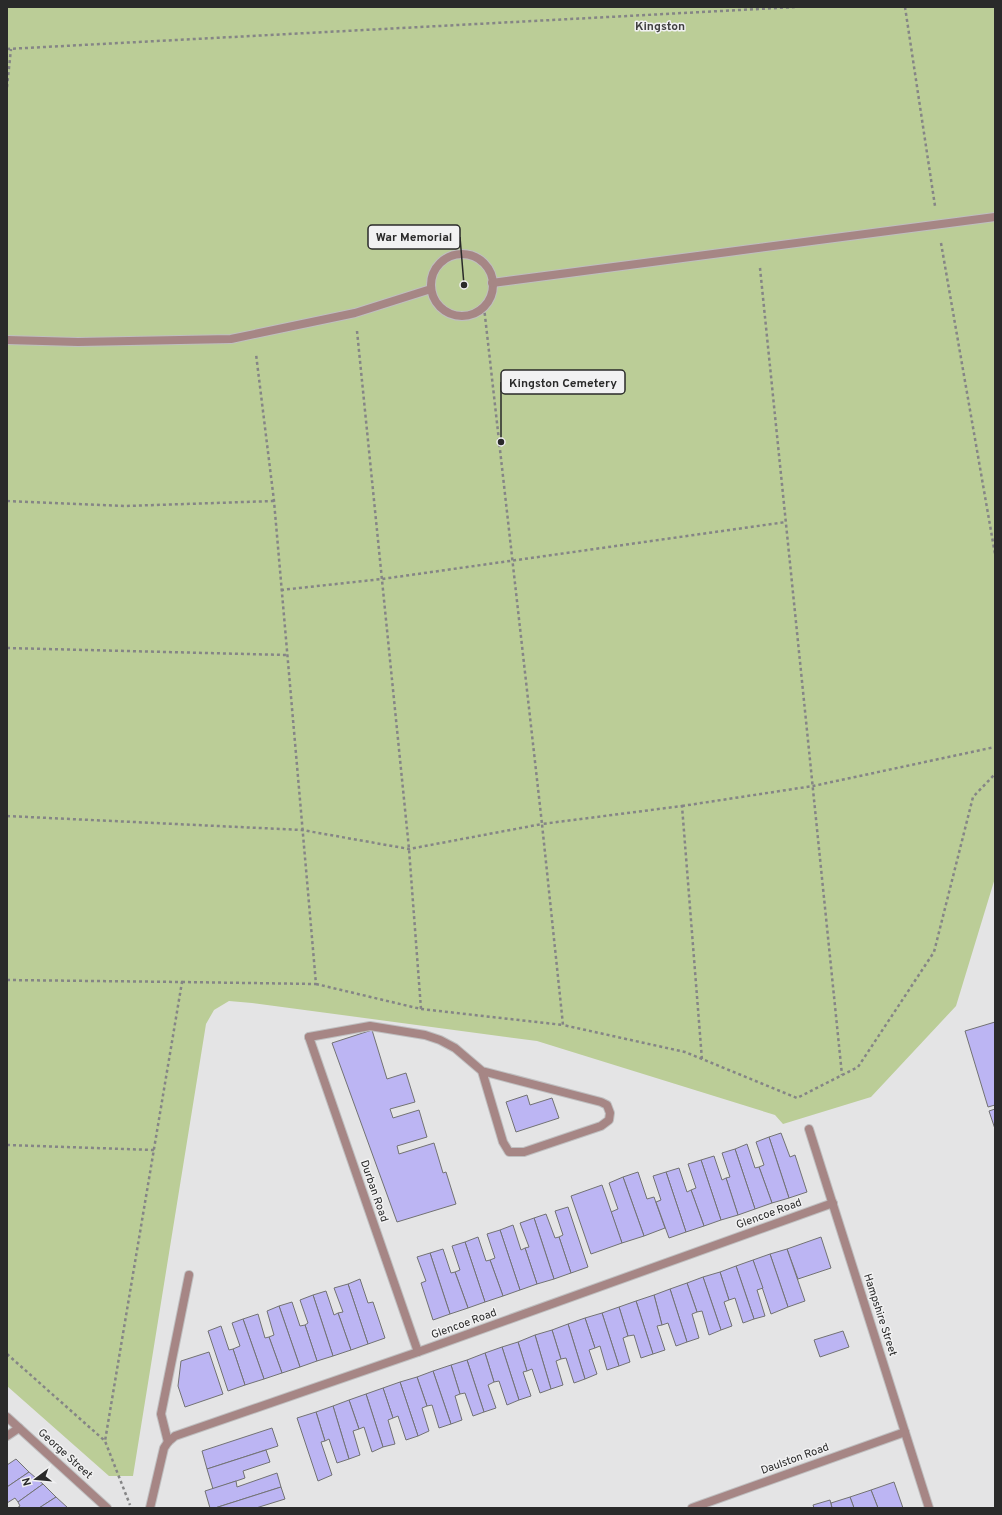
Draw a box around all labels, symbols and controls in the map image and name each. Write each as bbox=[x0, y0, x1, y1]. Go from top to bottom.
district label: Kingston bbox=[635, 19, 685, 35]
callout: War Memorial bbox=[368, 225, 460, 249]
text: War Memorial bbox=[376, 230, 452, 246]
callout: Kingston Cemetery bbox=[501, 370, 625, 394]
text: Kingston Cemetery bbox=[509, 376, 617, 392]
street label: Durban Road bbox=[357, 1158, 391, 1224]
street label: Glencoe Road bbox=[734, 1196, 804, 1232]
street label: Hampshire Street bbox=[860, 1272, 900, 1358]
street label: Glencoe Road bbox=[429, 1306, 499, 1342]
street label: George Street bbox=[35, 1426, 95, 1482]
street label: Daulston Road bbox=[759, 1440, 831, 1478]
north arrow bbox=[16, 1459, 56, 1499]
text: N bbox=[20, 1476, 35, 1487]

